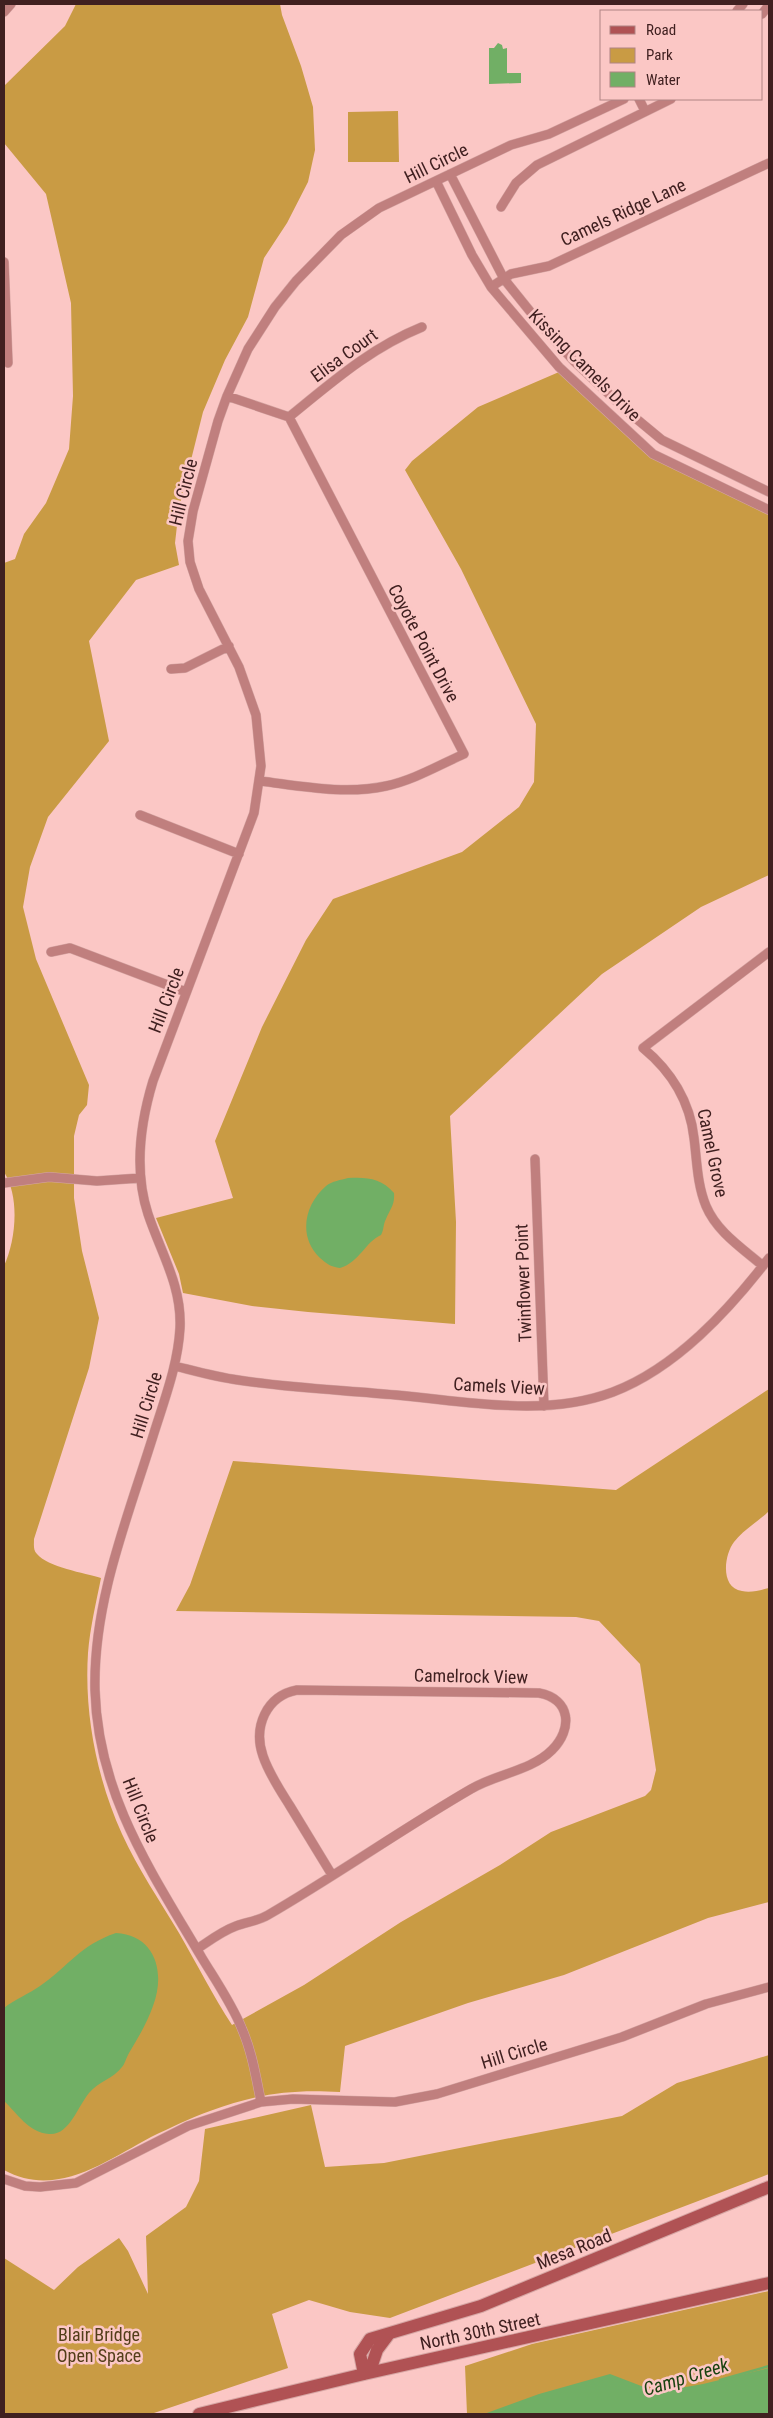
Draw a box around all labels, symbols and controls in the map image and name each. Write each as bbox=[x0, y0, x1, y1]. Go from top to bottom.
legend bbox=[600, 10, 763, 100]
text: Road bbox=[646, 21, 676, 39]
text: Park bbox=[646, 46, 673, 64]
text: Water bbox=[646, 71, 681, 89]
street label: Hill Circle bbox=[401, 139, 471, 187]
street label: Camels Ridge Lane bbox=[557, 174, 689, 250]
street label: Kissing Camels Drive bbox=[525, 305, 645, 425]
street label: Elisa Court bbox=[307, 324, 381, 386]
street label: Hill Circle bbox=[165, 456, 201, 528]
street label: Coyote Point Drive bbox=[384, 580, 464, 706]
street label: Hill Circle bbox=[144, 964, 188, 1036]
street label: Camel Grove bbox=[693, 1107, 733, 1199]
street label: Twinflower Point bbox=[510, 1223, 536, 1343]
street label: Hill Circle bbox=[126, 1369, 166, 1441]
street label: Camels View bbox=[453, 1373, 546, 1399]
street label: Camelrock View bbox=[414, 1665, 529, 1688]
street label: Hill Circle bbox=[118, 1774, 164, 1846]
street label: Hill Circle bbox=[478, 2033, 550, 2073]
street label: Mesa Road bbox=[533, 2224, 615, 2274]
street label: North 30th Street bbox=[418, 2308, 542, 2354]
park label: Blair Bridge Open Space bbox=[57, 2324, 141, 2366]
water label: Camp Creek bbox=[641, 2353, 732, 2401]

